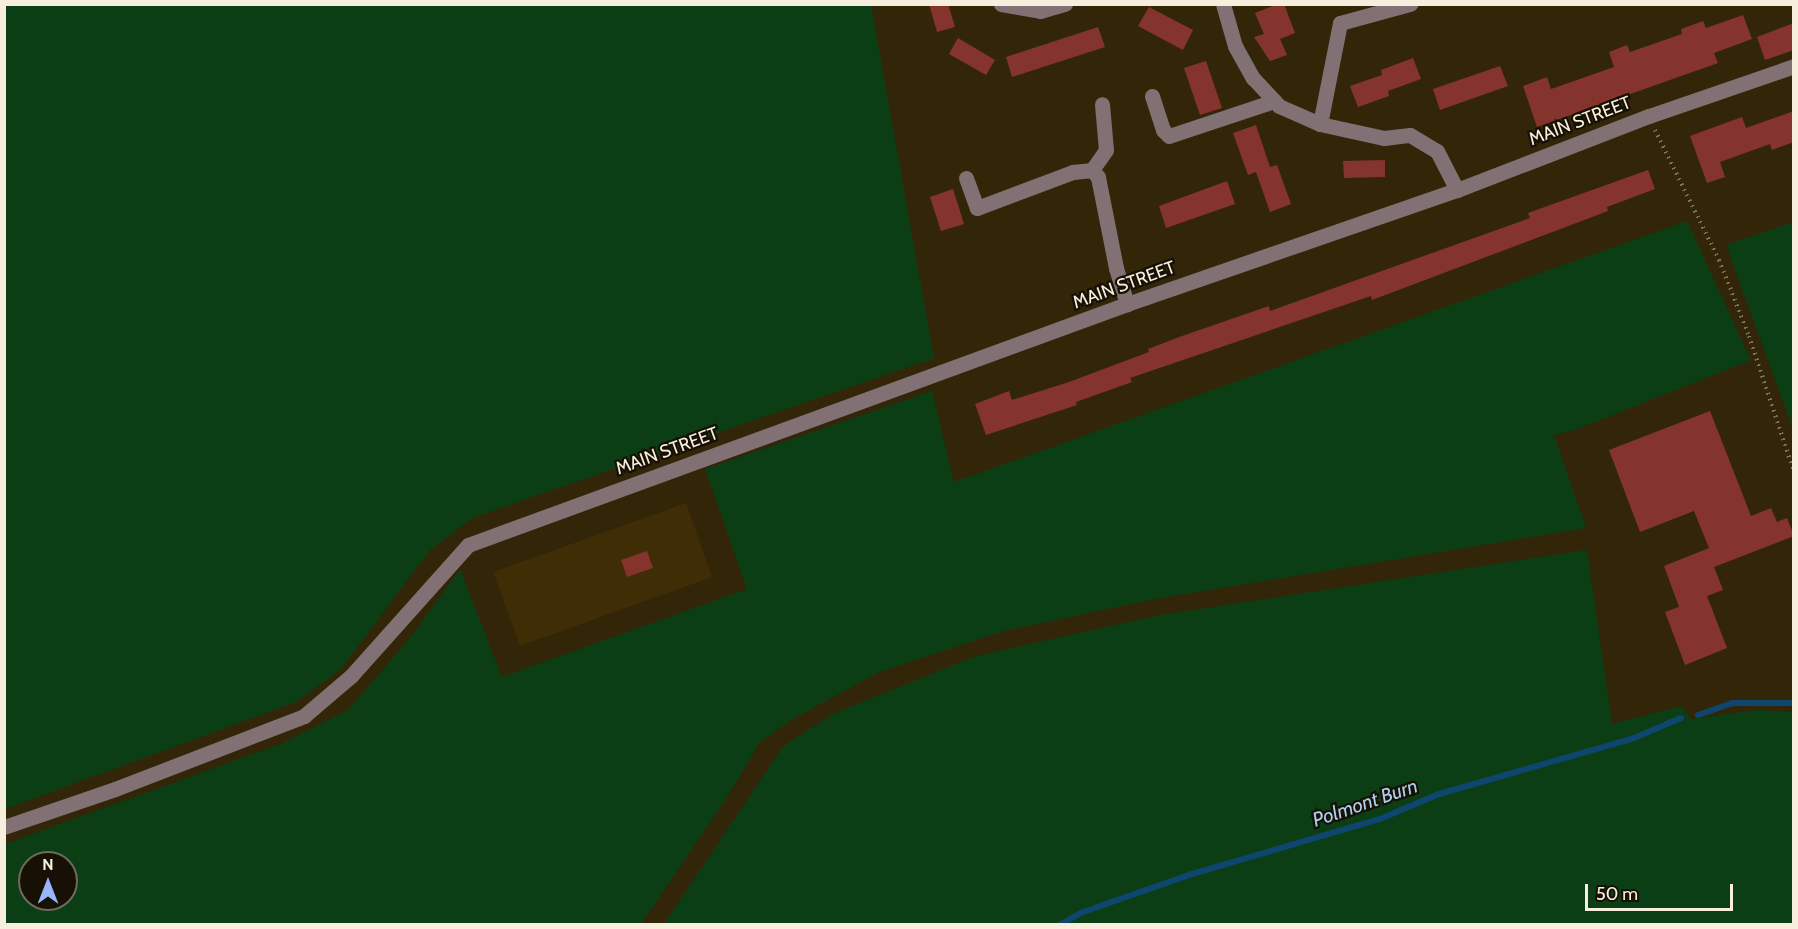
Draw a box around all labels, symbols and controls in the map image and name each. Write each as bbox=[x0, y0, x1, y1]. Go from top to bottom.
street label: MAIN STREET bbox=[1526, 92, 1634, 150]
street label: MAIN STREET bbox=[1070, 256, 1178, 314]
street label: MAIN STREET bbox=[613, 422, 721, 480]
water label: Polmont Burn bbox=[1309, 774, 1421, 832]
north arrow bbox=[18, 851, 78, 911]
text: N bbox=[42, 855, 54, 874]
scale bar bbox=[1588, 872, 1736, 910]
text: 50 m bbox=[1596, 883, 1638, 905]

